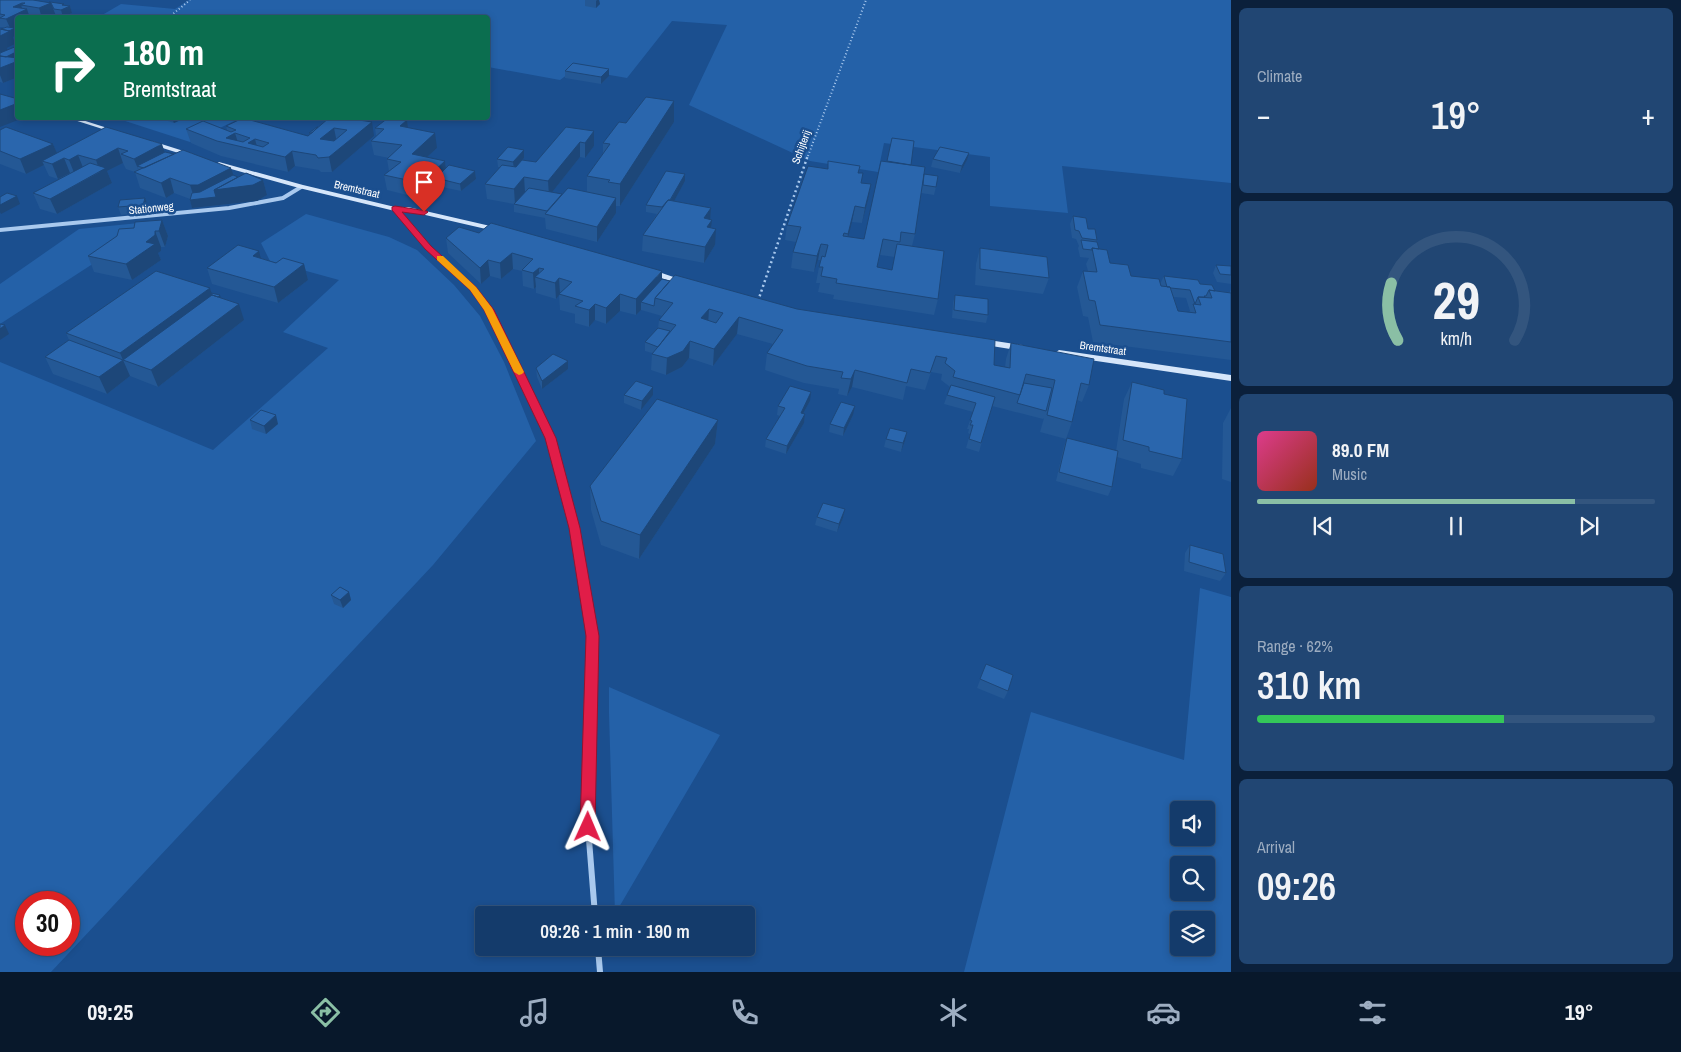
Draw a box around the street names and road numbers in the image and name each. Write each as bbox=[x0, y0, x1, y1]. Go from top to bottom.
street label: Schijterij bbox=[788, 128, 814, 166]
street label: Bremtstraat bbox=[333, 177, 382, 201]
street label: Stationweg bbox=[128, 199, 174, 217]
street label: Bremtstraat bbox=[1079, 338, 1128, 358]

